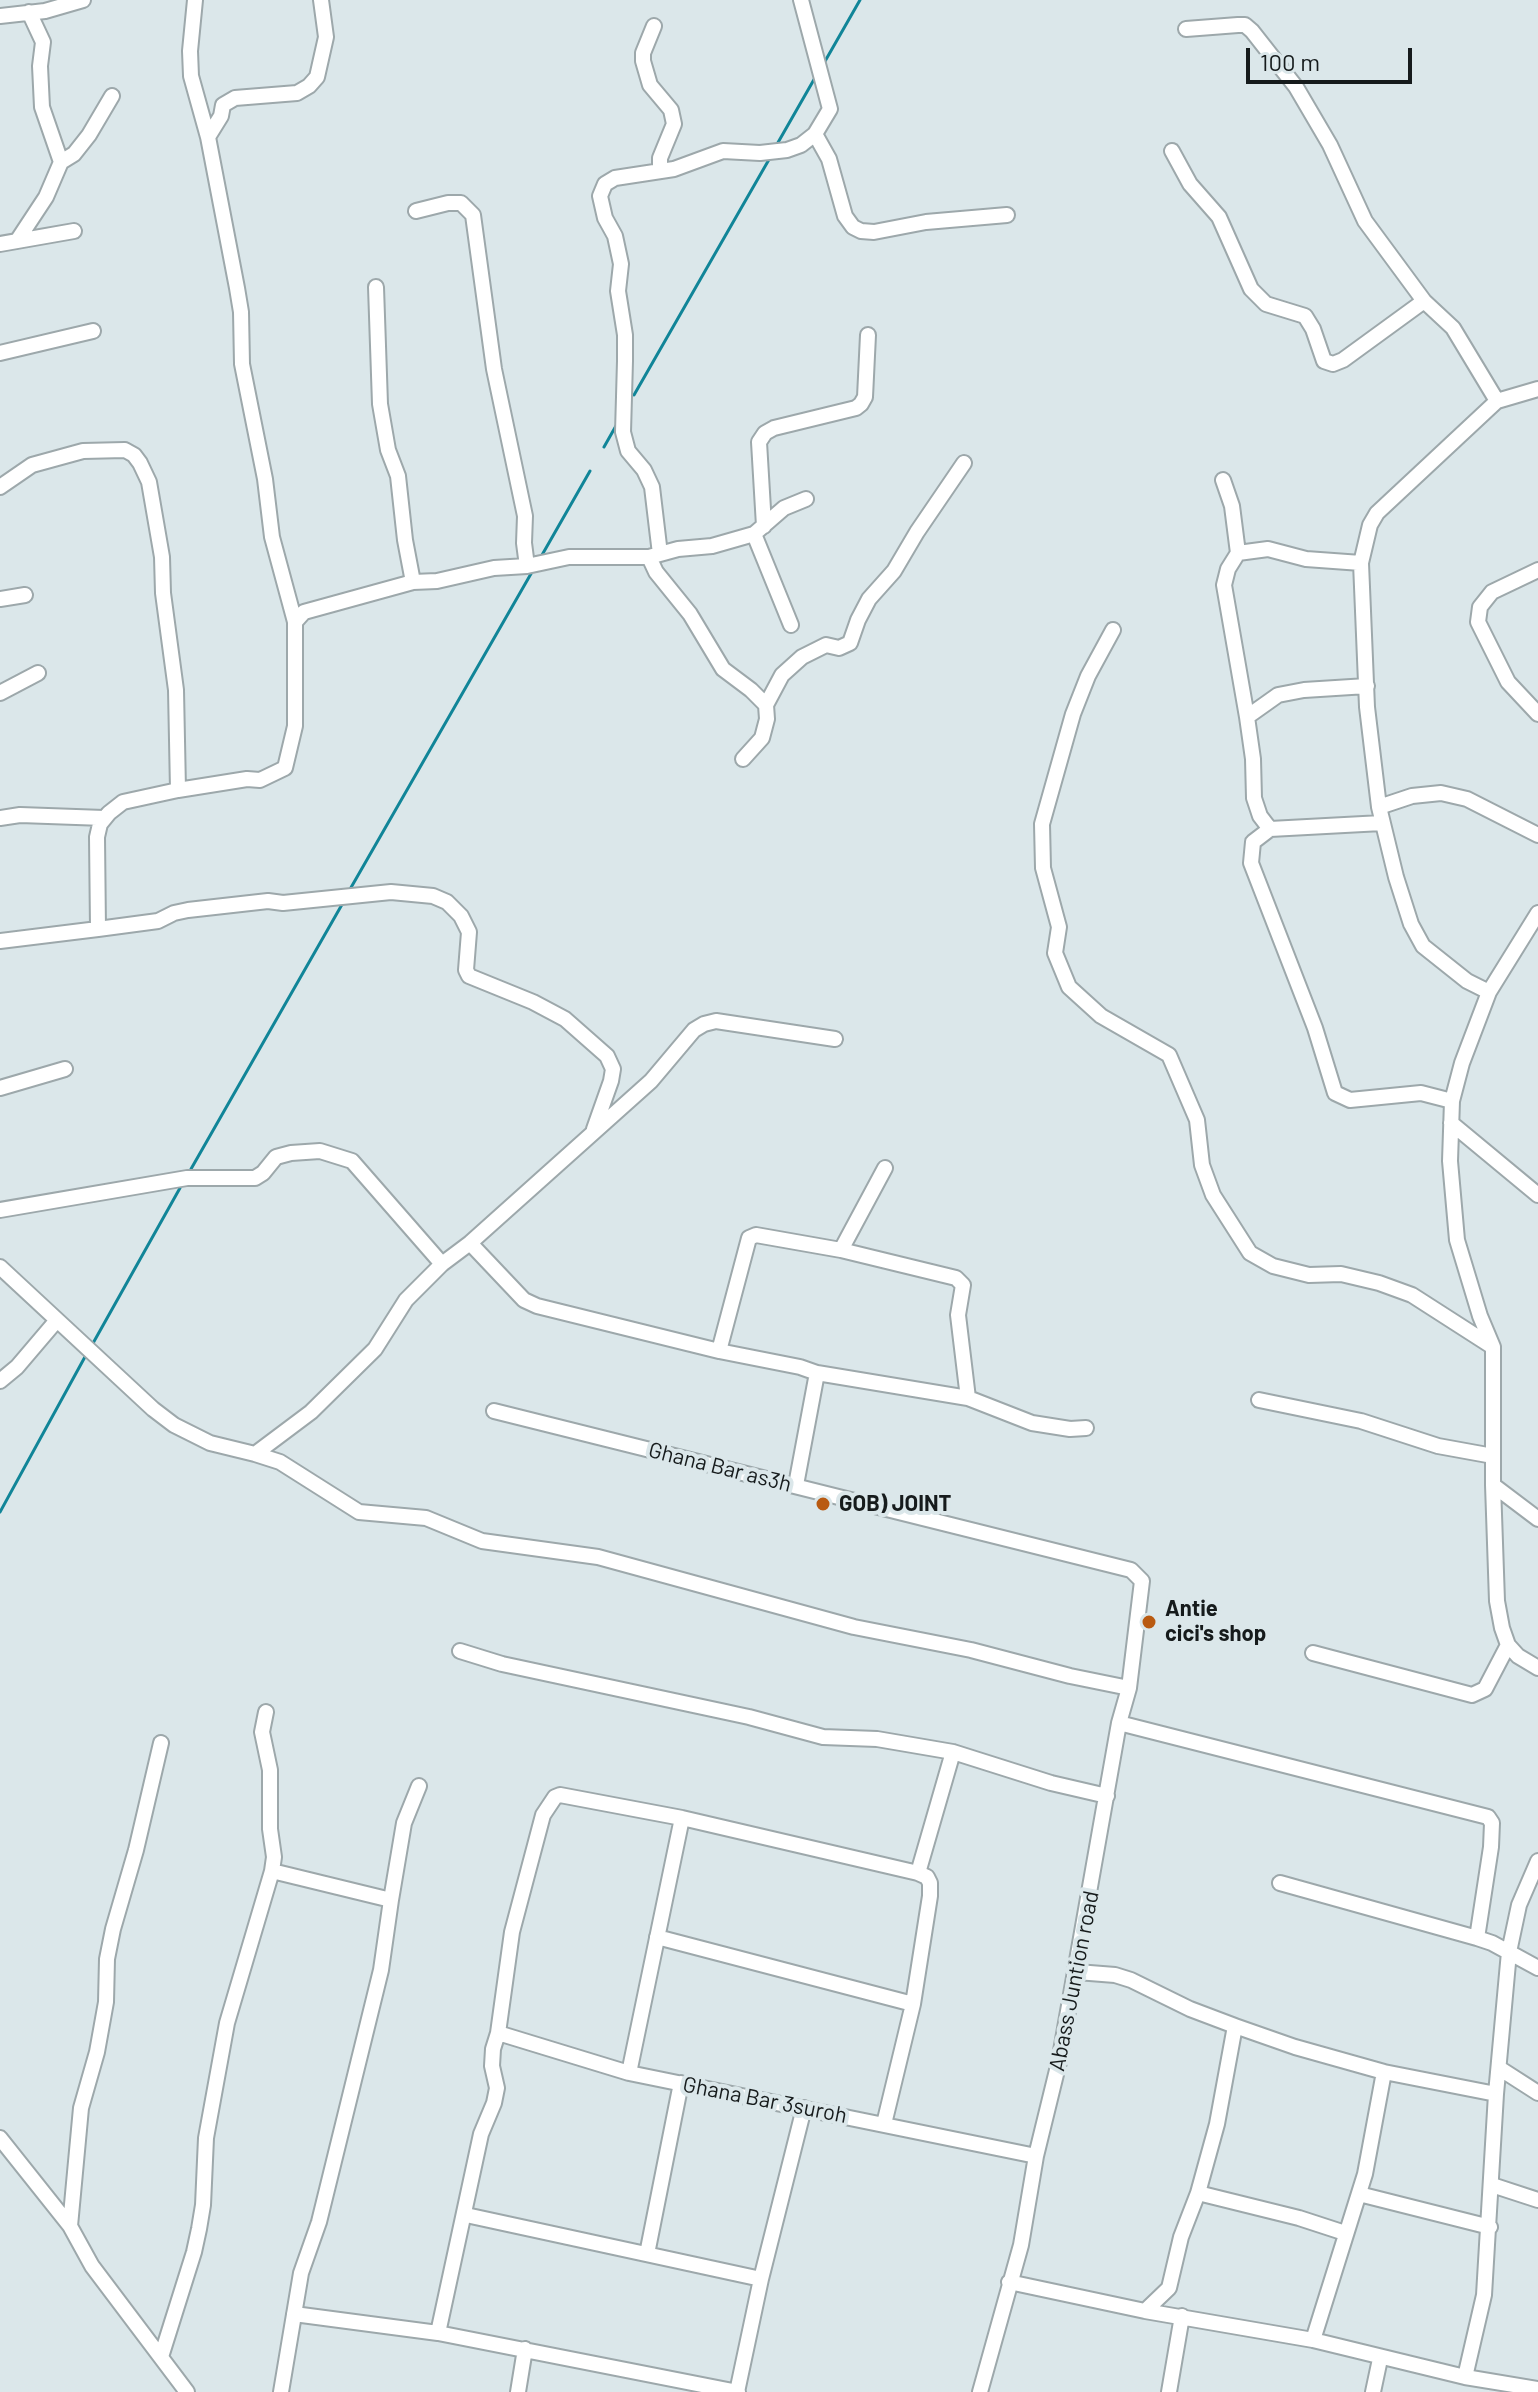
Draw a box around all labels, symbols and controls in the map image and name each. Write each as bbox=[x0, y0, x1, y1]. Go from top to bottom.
scale bar bbox=[1250, 32, 1416, 82]
text: 100 m bbox=[1260, 47, 1320, 76]
street label: Ghana Bar as3h bbox=[646, 1436, 794, 1498]
place label: GOB) JOINT bbox=[839, 1491, 951, 1517]
marker: GOB) JOINT bbox=[814, 1495, 832, 1513]
place label: Antie cici's shop bbox=[1165, 1596, 1266, 1648]
marker: Antie cici's shop bbox=[1140, 1613, 1158, 1631]
street label: Abass Juntion road bbox=[1044, 1889, 1104, 2073]
street label: Ghana Bar 3suroh bbox=[681, 2071, 849, 2129]

